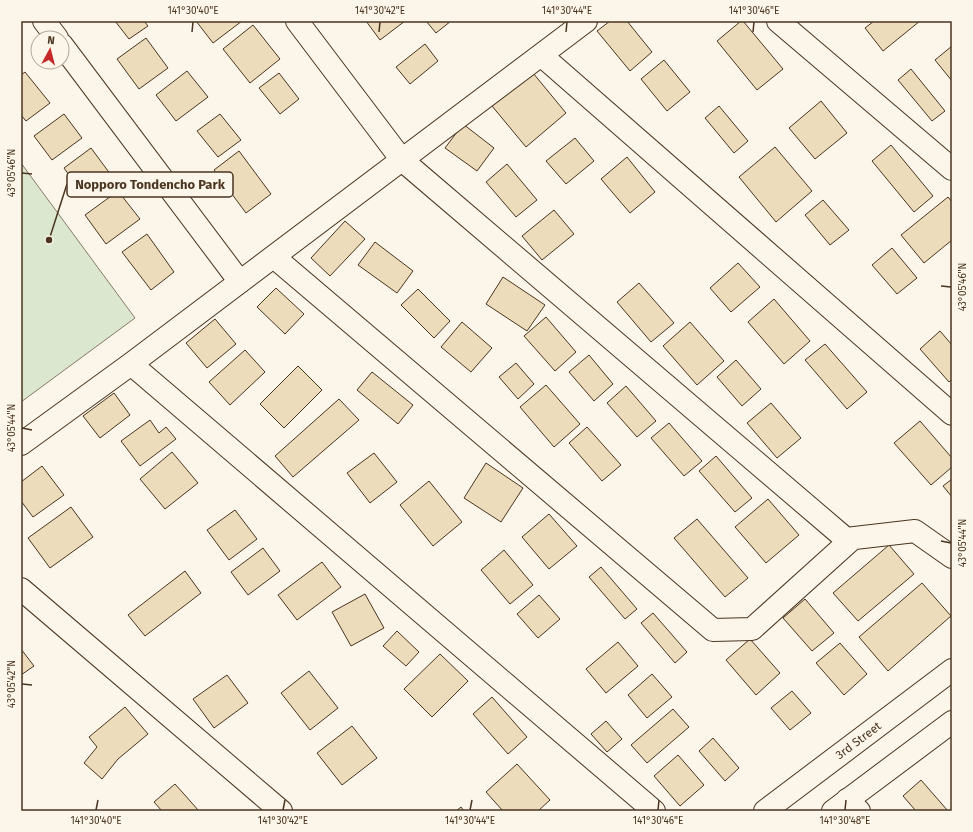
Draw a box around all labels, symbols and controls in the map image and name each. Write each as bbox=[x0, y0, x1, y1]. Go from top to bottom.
text: 141°30'40"E bbox=[167, 5, 219, 17]
text: 141°30'42"E bbox=[355, 5, 405, 17]
text: 141°30'44"E bbox=[542, 5, 592, 17]
text: 141°30'46"E bbox=[729, 5, 779, 17]
north arrow bbox=[30, 30, 70, 70]
text: N bbox=[47, 34, 56, 47]
text: 43°05'46"N bbox=[6, 149, 18, 197]
callout: Nopporo Tondencho Park bbox=[67, 172, 233, 197]
text: Nopporo Tondencho Park bbox=[75, 177, 226, 192]
text: 43°05'46"N bbox=[957, 263, 969, 311]
text: 43°05'44"N bbox=[6, 404, 18, 452]
text: 43°05'44"N bbox=[957, 519, 969, 567]
text: 43°05'42"N bbox=[6, 660, 18, 708]
street label: 3rd Street bbox=[833, 719, 884, 762]
text: 141°30'40"E bbox=[70, 815, 122, 827]
text: 141°30'42"E bbox=[258, 815, 308, 827]
text: 141°30'44"E bbox=[445, 815, 495, 827]
text: 141°30'46"E bbox=[633, 815, 683, 827]
text: 141°30'48"E bbox=[820, 815, 870, 827]

